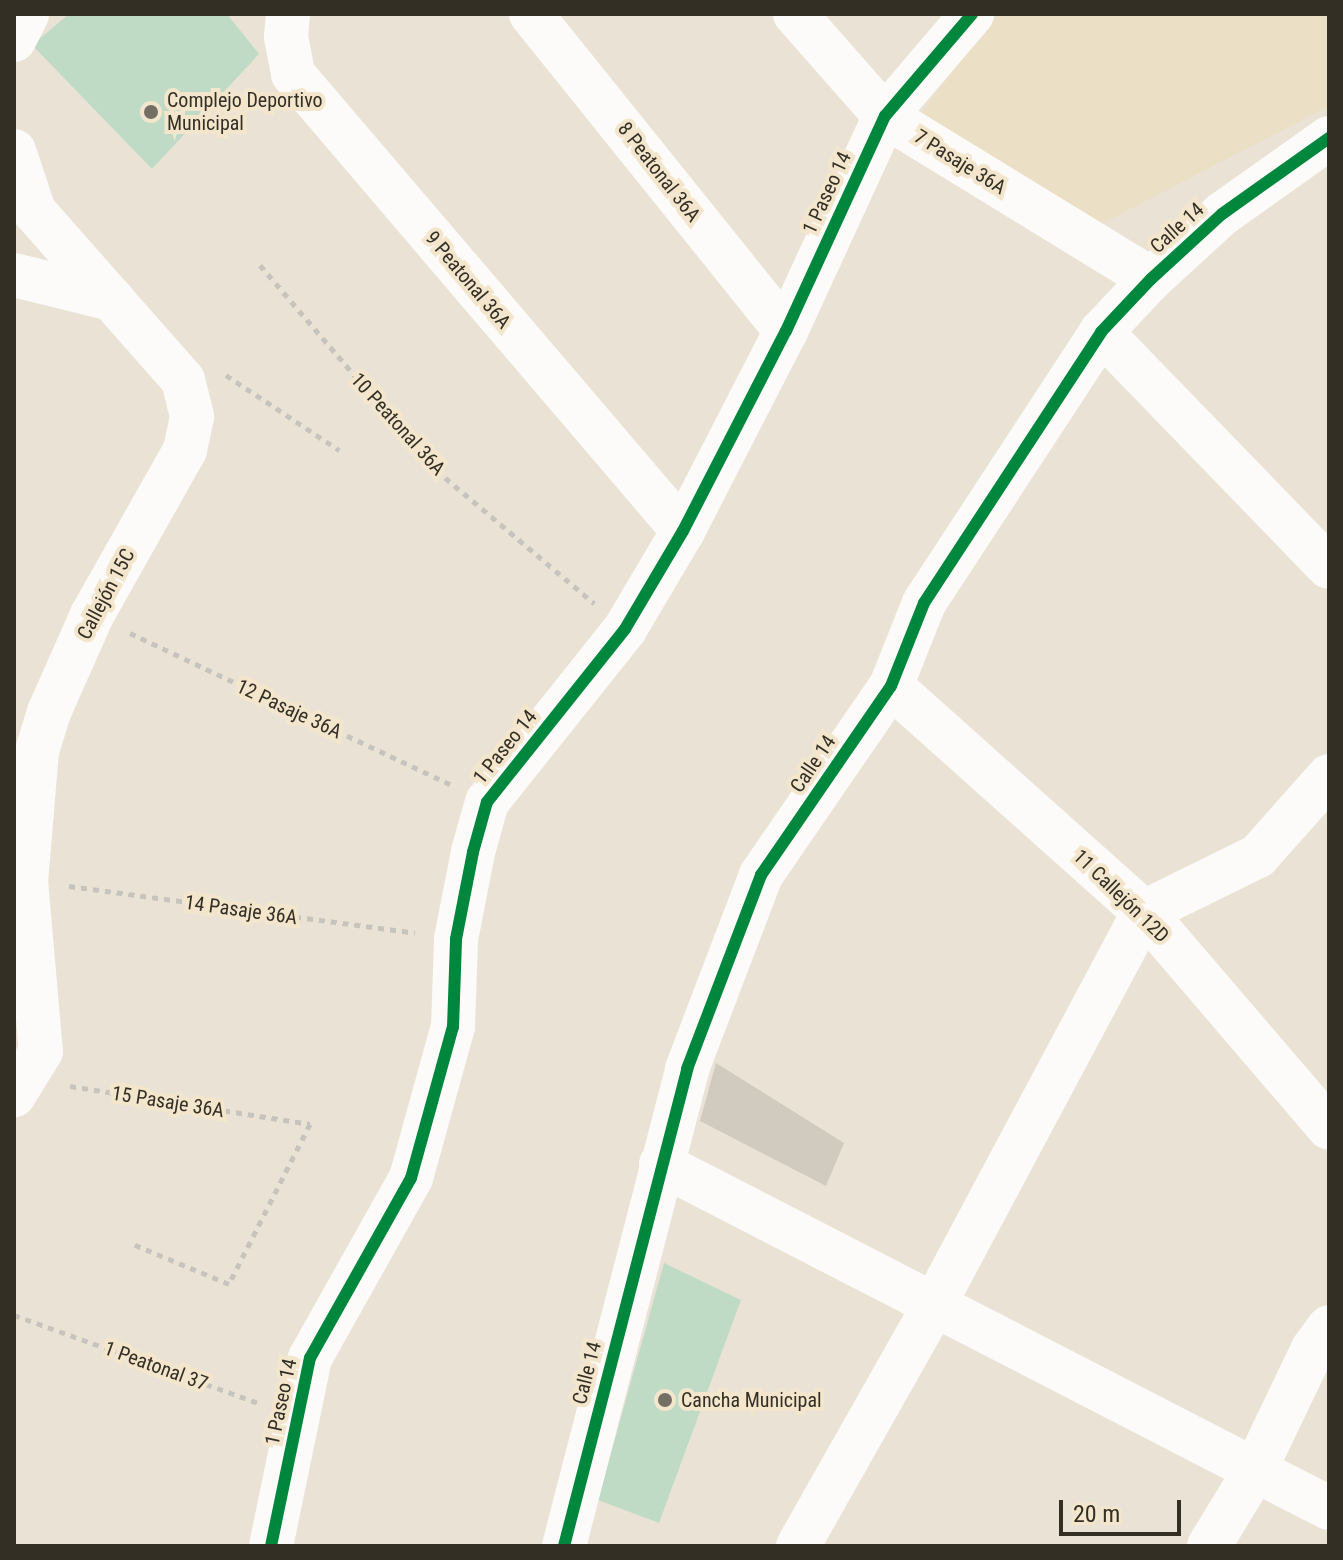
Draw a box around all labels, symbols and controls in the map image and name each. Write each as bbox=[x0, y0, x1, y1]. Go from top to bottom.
place label: Complejo Deportivo Municipal bbox=[167, 88, 323, 135]
marker: Complejo Deportivo Municipal bbox=[142, 103, 160, 121]
street label: 8 Peatonal 36A bbox=[613, 117, 705, 227]
street label: 7 Pasaje 36A bbox=[910, 124, 1010, 200]
street label: 1 Paseo 14 bbox=[798, 148, 856, 238]
street label: Calle 14 bbox=[1145, 198, 1209, 258]
street label: 9 Peatonal 36A bbox=[420, 226, 516, 334]
street label: 10 Peatonal 36A bbox=[346, 368, 450, 480]
street label: Callejón 15C bbox=[72, 545, 140, 643]
street label: 12 Pasaje 36A bbox=[233, 674, 345, 744]
street label: 1 Paseo 14 bbox=[468, 705, 542, 789]
street label: Calle 14 bbox=[785, 731, 841, 797]
street label: 11 Callejón 12D bbox=[1068, 844, 1174, 948]
street label: 14 Pasaje 36A bbox=[183, 890, 299, 930]
street label: 15 Pasaje 36A bbox=[110, 1081, 226, 1123]
street label: 1 Peatonal 37 bbox=[101, 1336, 211, 1396]
street label: Calle 14 bbox=[568, 1339, 606, 1407]
street label: 1 Paseo 14 bbox=[260, 1357, 302, 1447]
place label: Cancha Municipal bbox=[681, 1388, 822, 1412]
marker: Cancha Municipal bbox=[656, 1391, 674, 1409]
scale bar bbox=[1063, 1484, 1185, 1534]
text: 20 m bbox=[1073, 1500, 1120, 1528]

